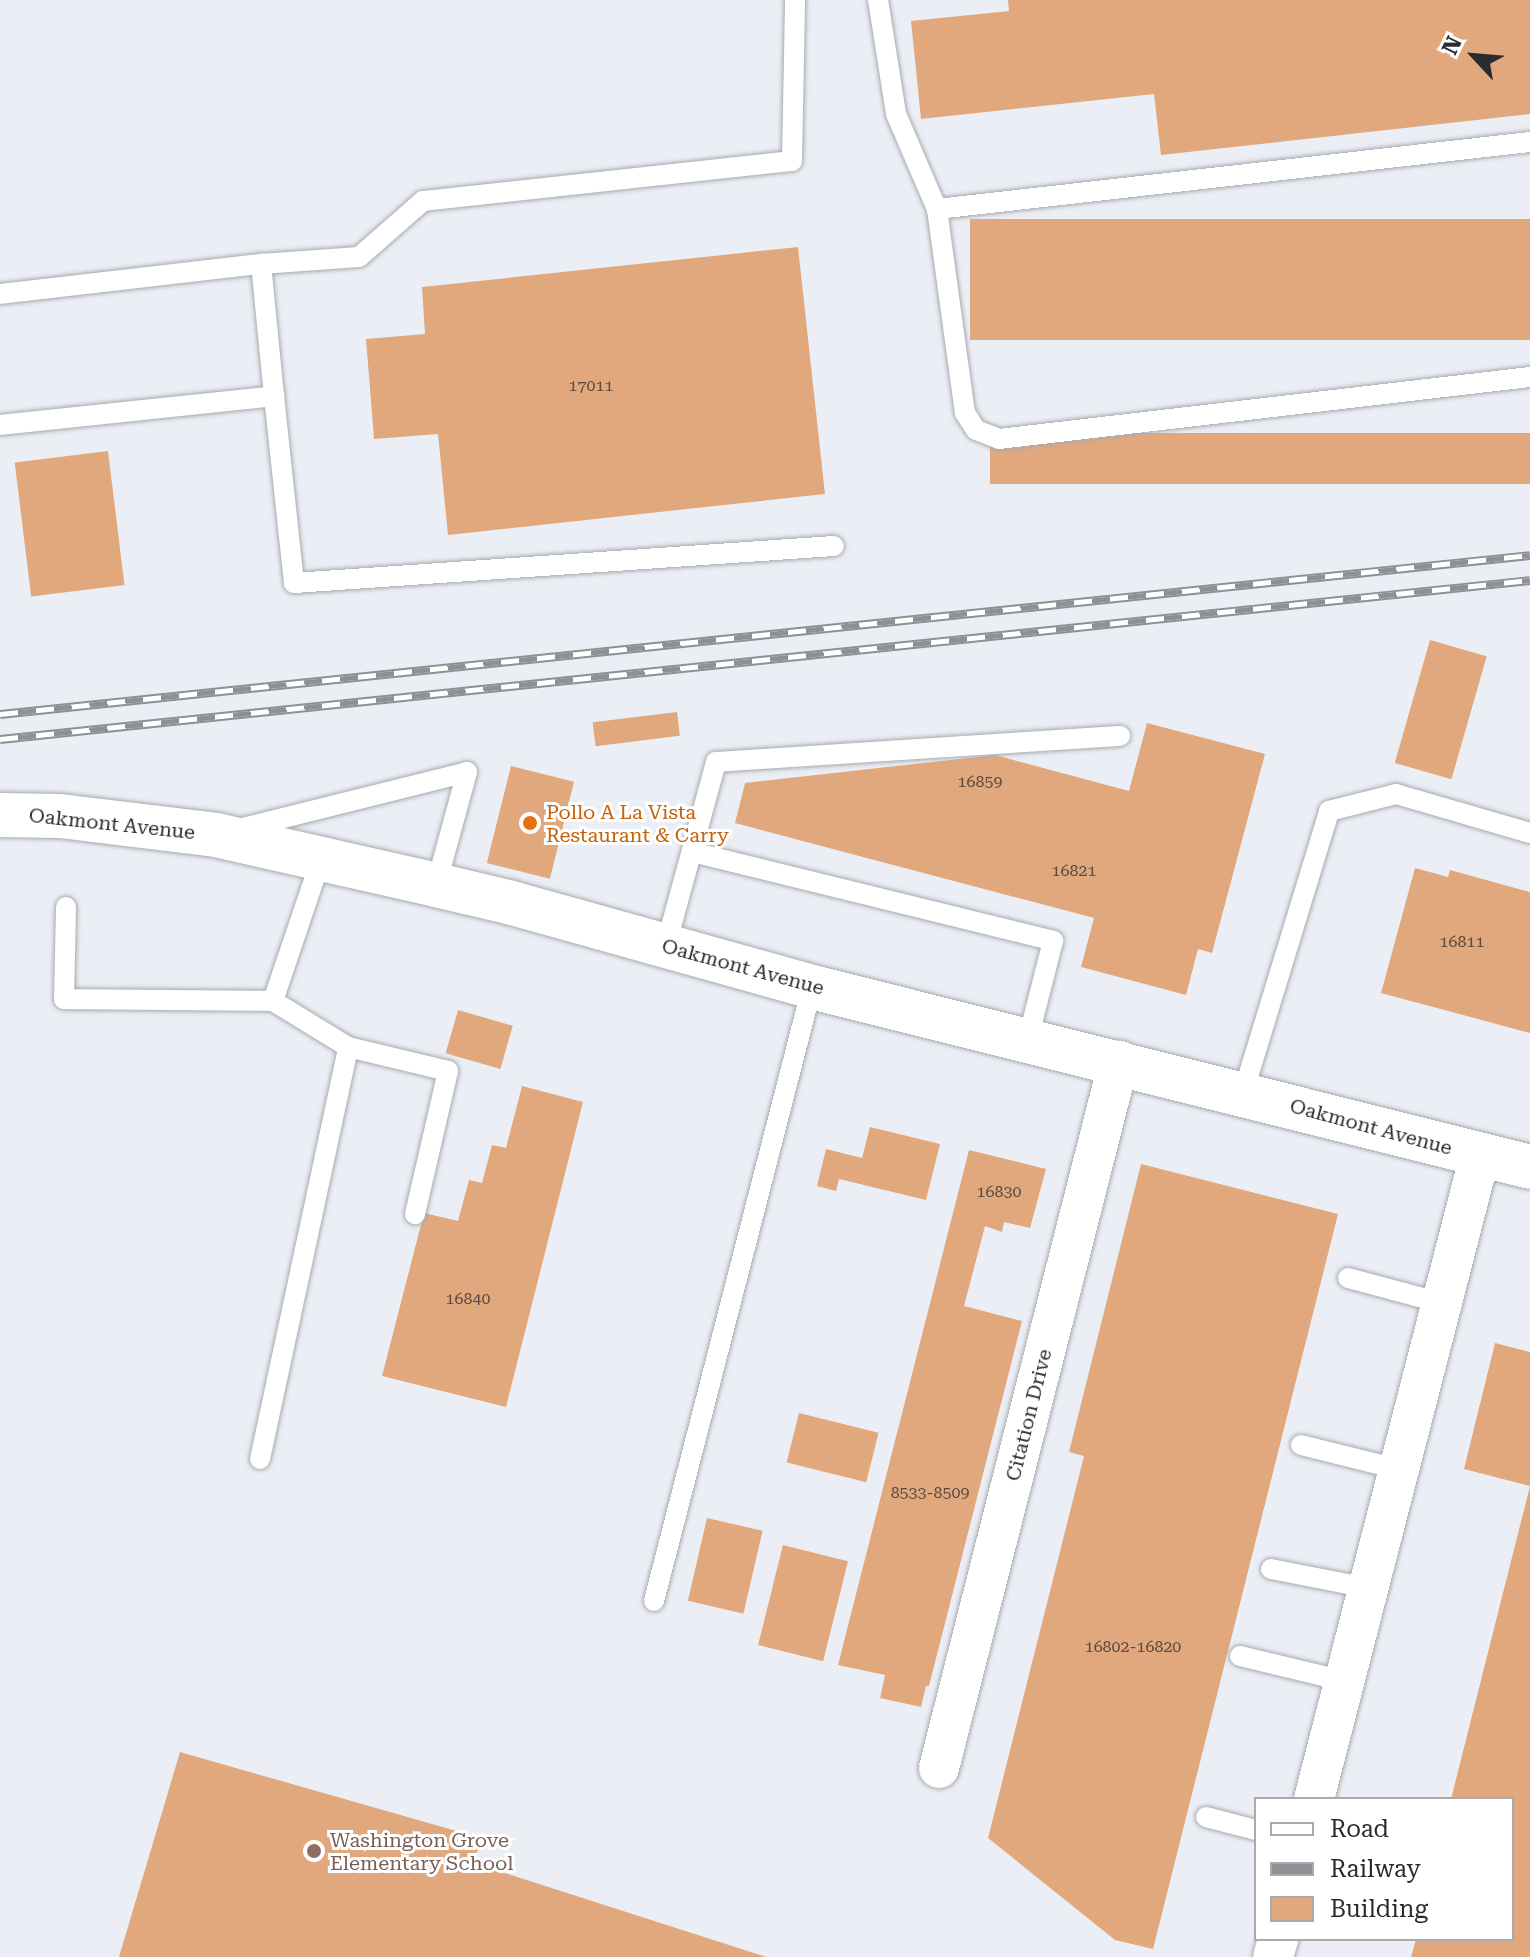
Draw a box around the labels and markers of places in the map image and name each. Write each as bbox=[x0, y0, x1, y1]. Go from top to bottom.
place label: Pollo A La Vista Restaurant & Carry bbox=[546, 800, 729, 847]
marker: Pollo A La Vista Restaurant & Carry bbox=[521, 814, 539, 832]
place label: Washington Grove Elementary School bbox=[330, 1828, 513, 1875]
marker: Washington Grove Elementary School bbox=[305, 1842, 323, 1860]

